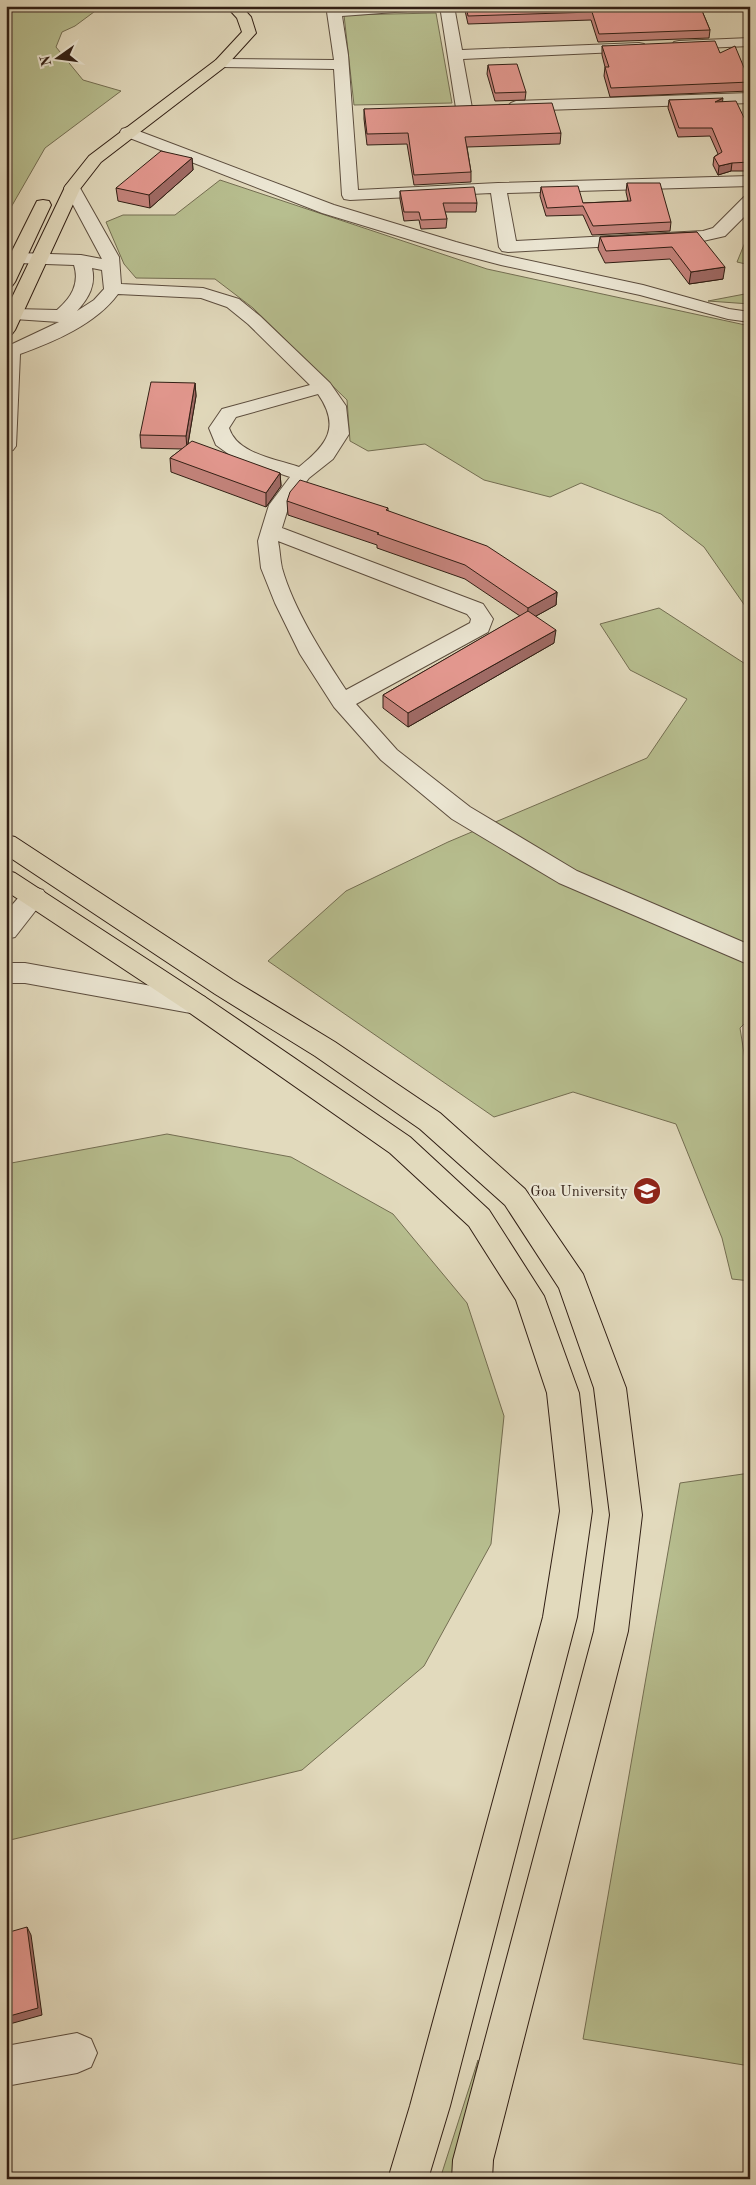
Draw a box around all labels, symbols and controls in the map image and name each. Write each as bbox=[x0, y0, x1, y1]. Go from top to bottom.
north arrow bbox=[32, 32, 82, 82]
text: N bbox=[38, 54, 54, 68]
school or university icon: Goa University bbox=[632, 1176, 662, 1206]
place label: Goa University bbox=[530, 1185, 628, 1200]

